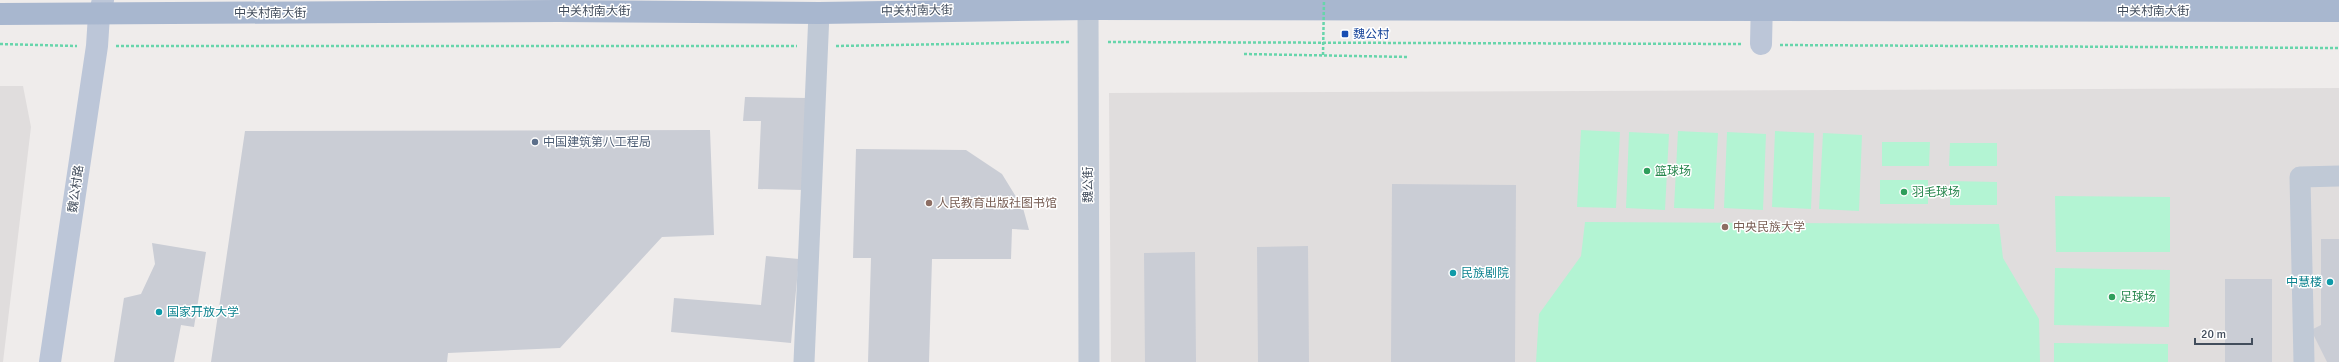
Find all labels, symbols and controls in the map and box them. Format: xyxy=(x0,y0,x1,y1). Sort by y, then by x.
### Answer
street label: 中关村南大街 xyxy=(881,3,953,19)
street label: 中关村南大街 xyxy=(558,4,630,19)
street label: 中关村南大街 xyxy=(2117,4,2189,19)
street label: 中关村南大街 xyxy=(234,6,306,21)
place label: 魏公村 xyxy=(1353,27,1390,42)
marker: 魏公村 xyxy=(1340,29,1350,39)
place label: 中国建筑第八工程局 xyxy=(543,135,651,150)
marker: 中国建筑第八工程局 xyxy=(530,137,540,147)
street label: 魏公村路 xyxy=(65,164,87,214)
place label: 篮球场 xyxy=(1655,164,1691,179)
marker: 篮球场 xyxy=(1642,166,1652,176)
street label: 魏公街 xyxy=(1081,167,1096,203)
place label: 羽毛球场 xyxy=(1912,185,1960,200)
marker: 羽毛球场 xyxy=(1899,187,1909,197)
place label: 人民教育出版社图书馆 xyxy=(937,196,1057,211)
marker: 人民教育出版社图书馆 xyxy=(924,198,934,208)
place label: 中央民族大学 xyxy=(1733,220,1805,235)
marker: 中央民族大学 xyxy=(1720,222,1730,232)
place label: 民族剧院 xyxy=(1461,266,1509,281)
marker: 民族剧院 xyxy=(1448,268,1458,278)
place label: 中慧楼 xyxy=(2286,275,2322,290)
marker: 中慧楼 xyxy=(2325,277,2335,287)
place label: 足球场 xyxy=(2120,290,2156,305)
marker: 足球场 xyxy=(2107,292,2117,302)
place label: 国家开放大学 xyxy=(167,305,239,320)
marker: 国家开放大学 xyxy=(154,307,164,317)
scale bar xyxy=(2195,320,2252,346)
text: 20 m xyxy=(2201,327,2226,342)

